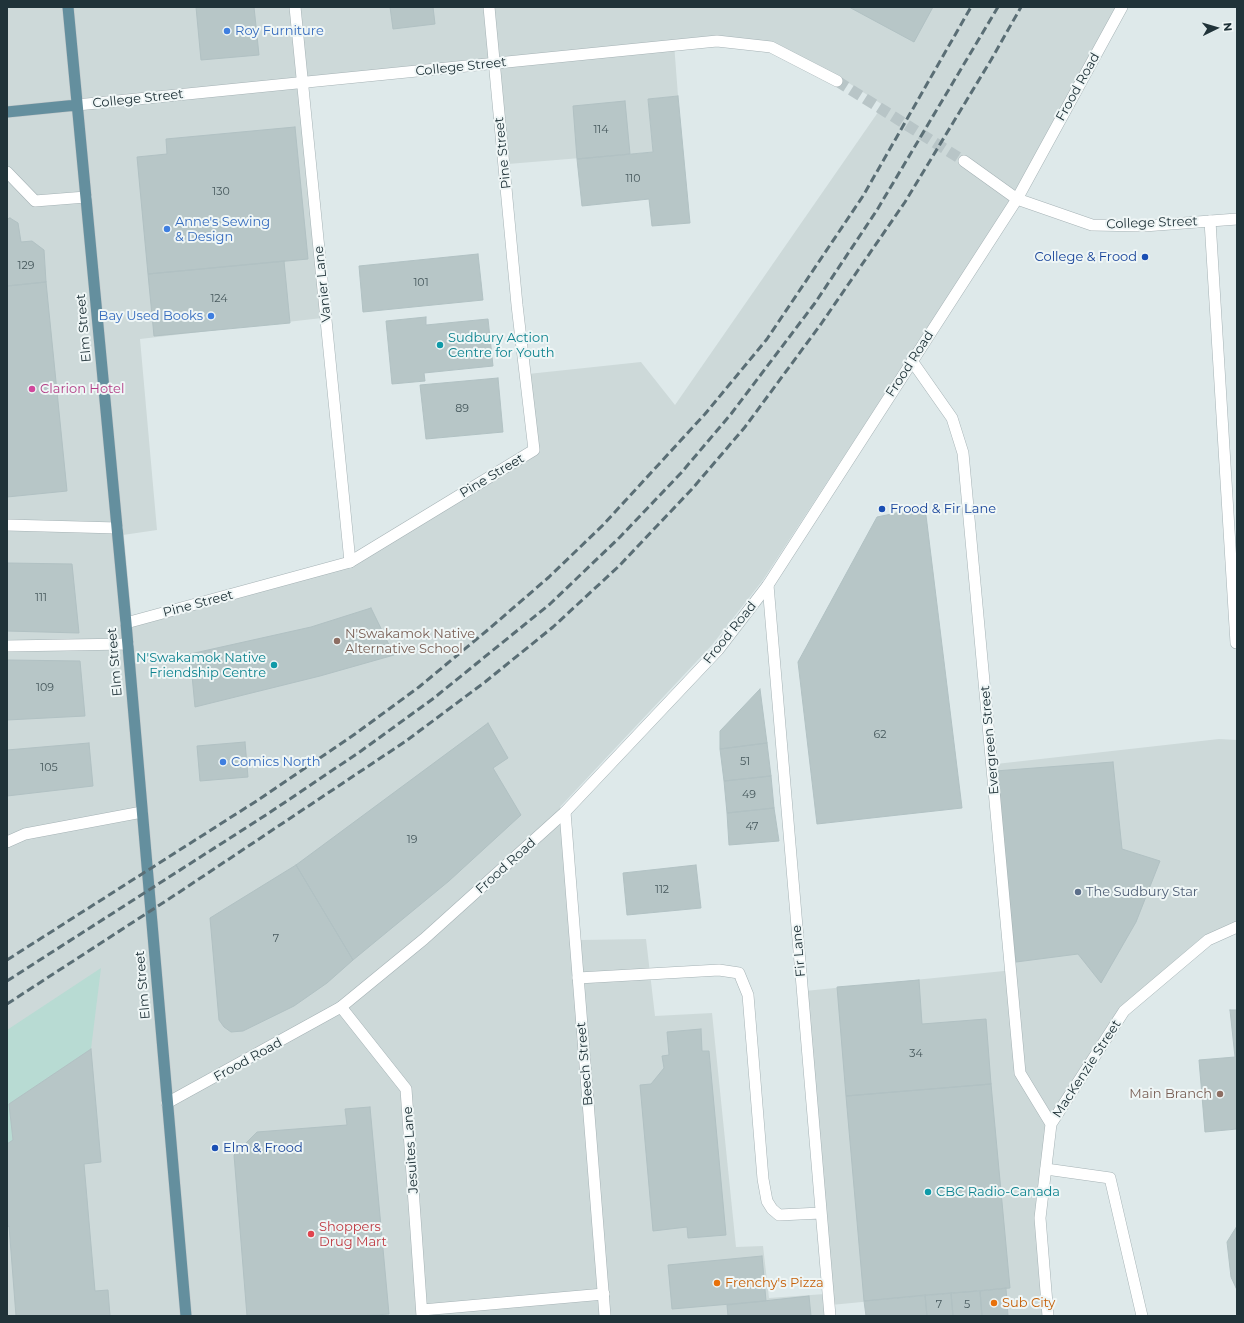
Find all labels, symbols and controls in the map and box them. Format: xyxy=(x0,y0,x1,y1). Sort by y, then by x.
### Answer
north arrow xyxy=(1196,8,1236,48)
text: N xyxy=(1221,22,1235,32)
place label: Roy Furniture xyxy=(235,23,324,39)
marker: Roy Furniture xyxy=(222,26,232,36)
street label: Frood Road xyxy=(1053,50,1103,124)
street label: College Street xyxy=(415,54,507,80)
street label: College Street xyxy=(92,86,184,112)
street label: Pine Street xyxy=(491,116,515,190)
house number: 114 xyxy=(593,123,609,137)
house number: 110 xyxy=(625,172,641,186)
house number: 130 xyxy=(212,185,230,199)
place label: Anne's Sewing & Design xyxy=(175,214,270,245)
street label: College Street xyxy=(1106,214,1198,232)
marker: Anne's Sewing & Design xyxy=(162,224,172,234)
street label: Vanier Lane xyxy=(311,245,335,323)
place label: College & Frood xyxy=(1035,249,1137,265)
marker: College & Frood xyxy=(1140,252,1150,262)
house number: 129 xyxy=(18,259,34,273)
house number: 101 xyxy=(413,276,429,290)
house number: 124 xyxy=(210,292,228,306)
street label: Elm Street xyxy=(73,293,95,363)
place label: Bay Used Books xyxy=(99,308,203,324)
marker: Bay Used Books xyxy=(206,311,216,321)
street label: Frood Road xyxy=(883,328,937,400)
place label: Sudbury Action Centre for Youth xyxy=(448,330,555,361)
marker: Sudbury Action Centre for Youth xyxy=(435,340,445,350)
place label: Clarion Hotel xyxy=(40,381,124,397)
marker: Clarion Hotel xyxy=(27,384,37,394)
house number: 89 xyxy=(455,402,469,416)
street label: Pine Street xyxy=(457,451,527,501)
place label: Frood & Fir Lane xyxy=(890,501,996,517)
marker: Frood & Fir Lane xyxy=(877,504,887,514)
street label: Pine Street xyxy=(161,587,235,621)
house number: 111 xyxy=(35,591,47,605)
street label: Frood Road xyxy=(700,599,760,667)
place label: N'Swakamok Native Alternative School xyxy=(345,626,475,657)
street label: Elm Street xyxy=(104,627,126,697)
marker: N'Swakamok Native Alternative School xyxy=(332,636,342,646)
place label: N'Swakamok Native Friendship Centre xyxy=(136,650,266,681)
marker: N'Swakamok Native Friendship Centre xyxy=(269,660,279,670)
house number: 109 xyxy=(36,681,54,695)
street label: Evergreen Street xyxy=(977,685,1003,795)
house number: 62 xyxy=(874,728,886,742)
place label: Comics North xyxy=(231,754,321,770)
house number: 51 xyxy=(740,755,750,769)
marker: Comics North xyxy=(218,757,228,767)
house number: 105 xyxy=(40,761,58,775)
house number: 49 xyxy=(742,788,756,802)
house number: 47 xyxy=(745,820,759,834)
house number: 19 xyxy=(407,833,417,847)
street label: Frood Road xyxy=(473,835,539,897)
house number: 112 xyxy=(655,883,669,897)
place label: The Sudbury Star xyxy=(1086,884,1198,900)
marker: The Sudbury Star xyxy=(1073,887,1083,897)
street label: Fir Lane xyxy=(789,924,809,978)
house number: 7 xyxy=(273,932,279,946)
street label: Elm Street xyxy=(132,950,154,1020)
street label: MacKenzie Street xyxy=(1050,1017,1124,1121)
street label: Beech Street xyxy=(574,1021,596,1107)
street label: Frood Road xyxy=(211,1035,285,1085)
house number: 34 xyxy=(909,1047,923,1061)
place label: Main Branch xyxy=(1129,1086,1212,1102)
marker: Main Branch xyxy=(1215,1089,1225,1099)
street label: Jesuites Lane xyxy=(400,1106,422,1194)
place label: Elm & Frood xyxy=(223,1140,303,1156)
marker: Elm & Frood xyxy=(210,1143,220,1153)
place label: CBC Radio-Canada xyxy=(936,1184,1060,1200)
marker: CBC Radio-Canada xyxy=(923,1187,933,1197)
place label: Shoppers Drug Mart xyxy=(319,1219,387,1250)
marker: Shoppers Drug Mart xyxy=(306,1229,316,1239)
place label: Frenchy's Pizza xyxy=(725,1275,824,1291)
marker: Frenchy's Pizza xyxy=(712,1278,722,1288)
place label: Sub City xyxy=(1002,1295,1055,1311)
house number: 7 xyxy=(936,1298,942,1312)
house number: 5 xyxy=(964,1298,970,1312)
marker: Sub City xyxy=(989,1298,999,1308)

